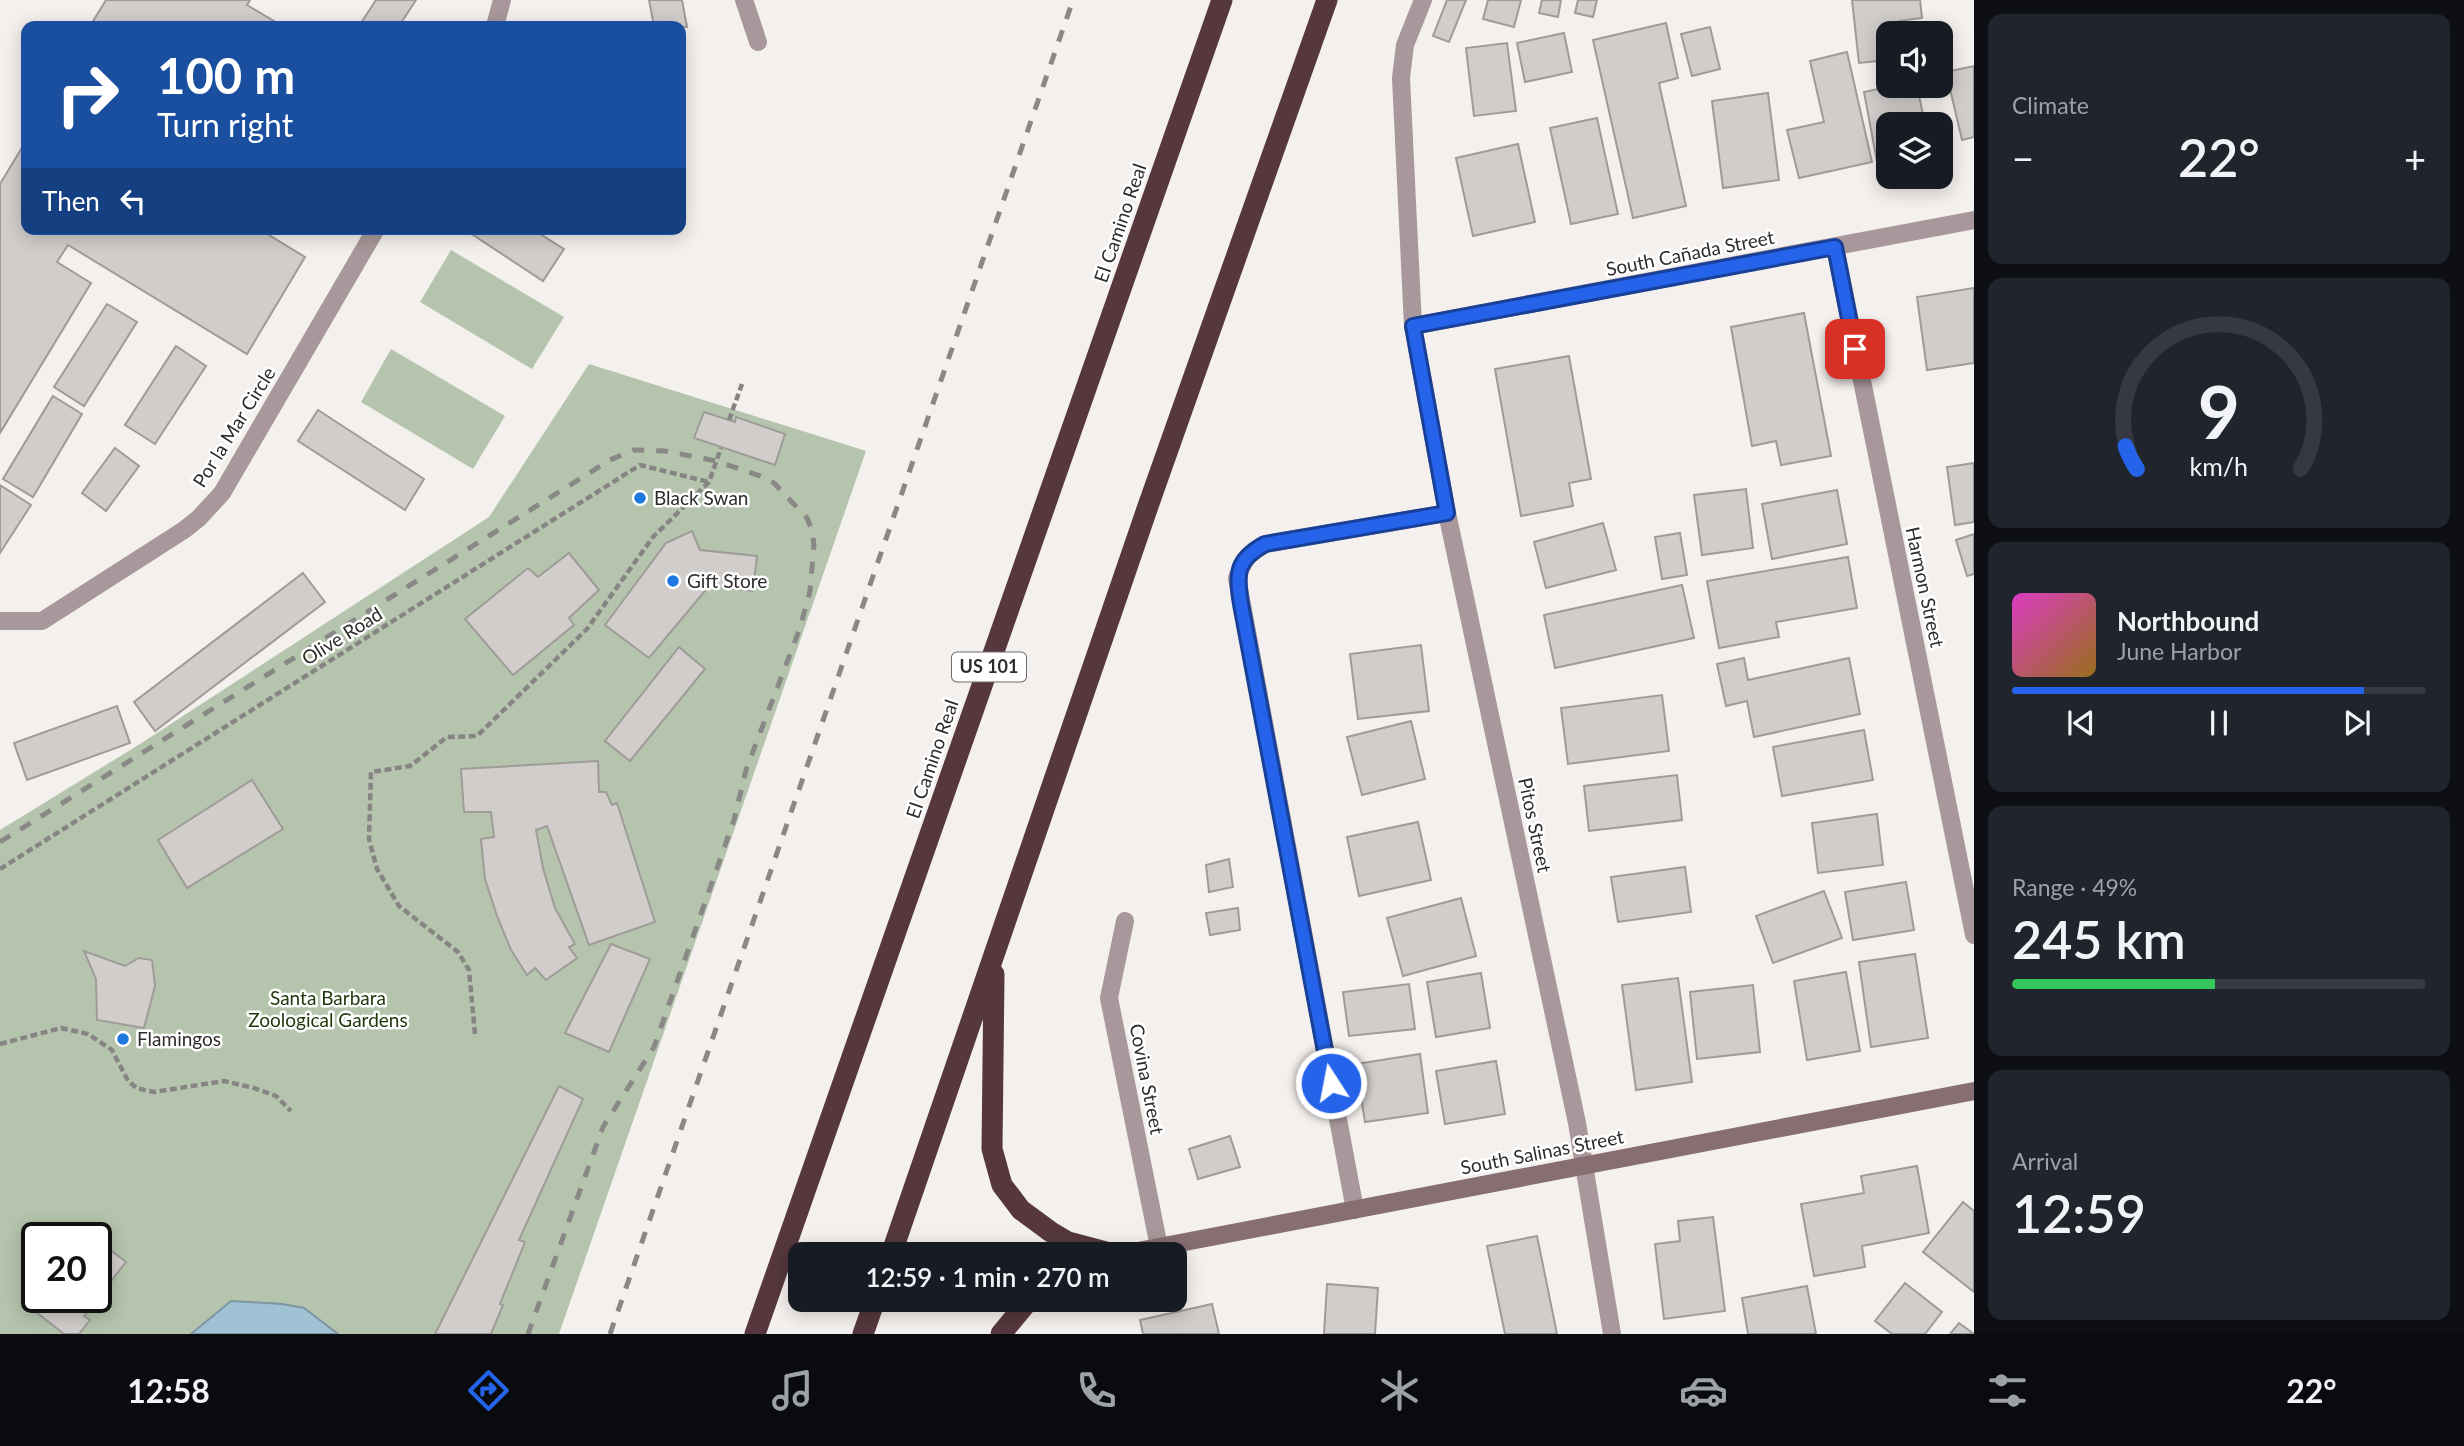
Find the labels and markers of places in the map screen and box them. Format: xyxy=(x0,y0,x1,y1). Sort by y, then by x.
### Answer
pin xyxy=(1825,319,1885,379)
place label: Black Swan xyxy=(654,486,748,509)
marker: Black Swan xyxy=(632,490,648,506)
place label: Gift Store xyxy=(687,569,767,592)
marker: Gift Store xyxy=(665,573,681,589)
place label: Flamingos xyxy=(137,1027,221,1050)
marker: Flamingos xyxy=(115,1031,131,1047)

